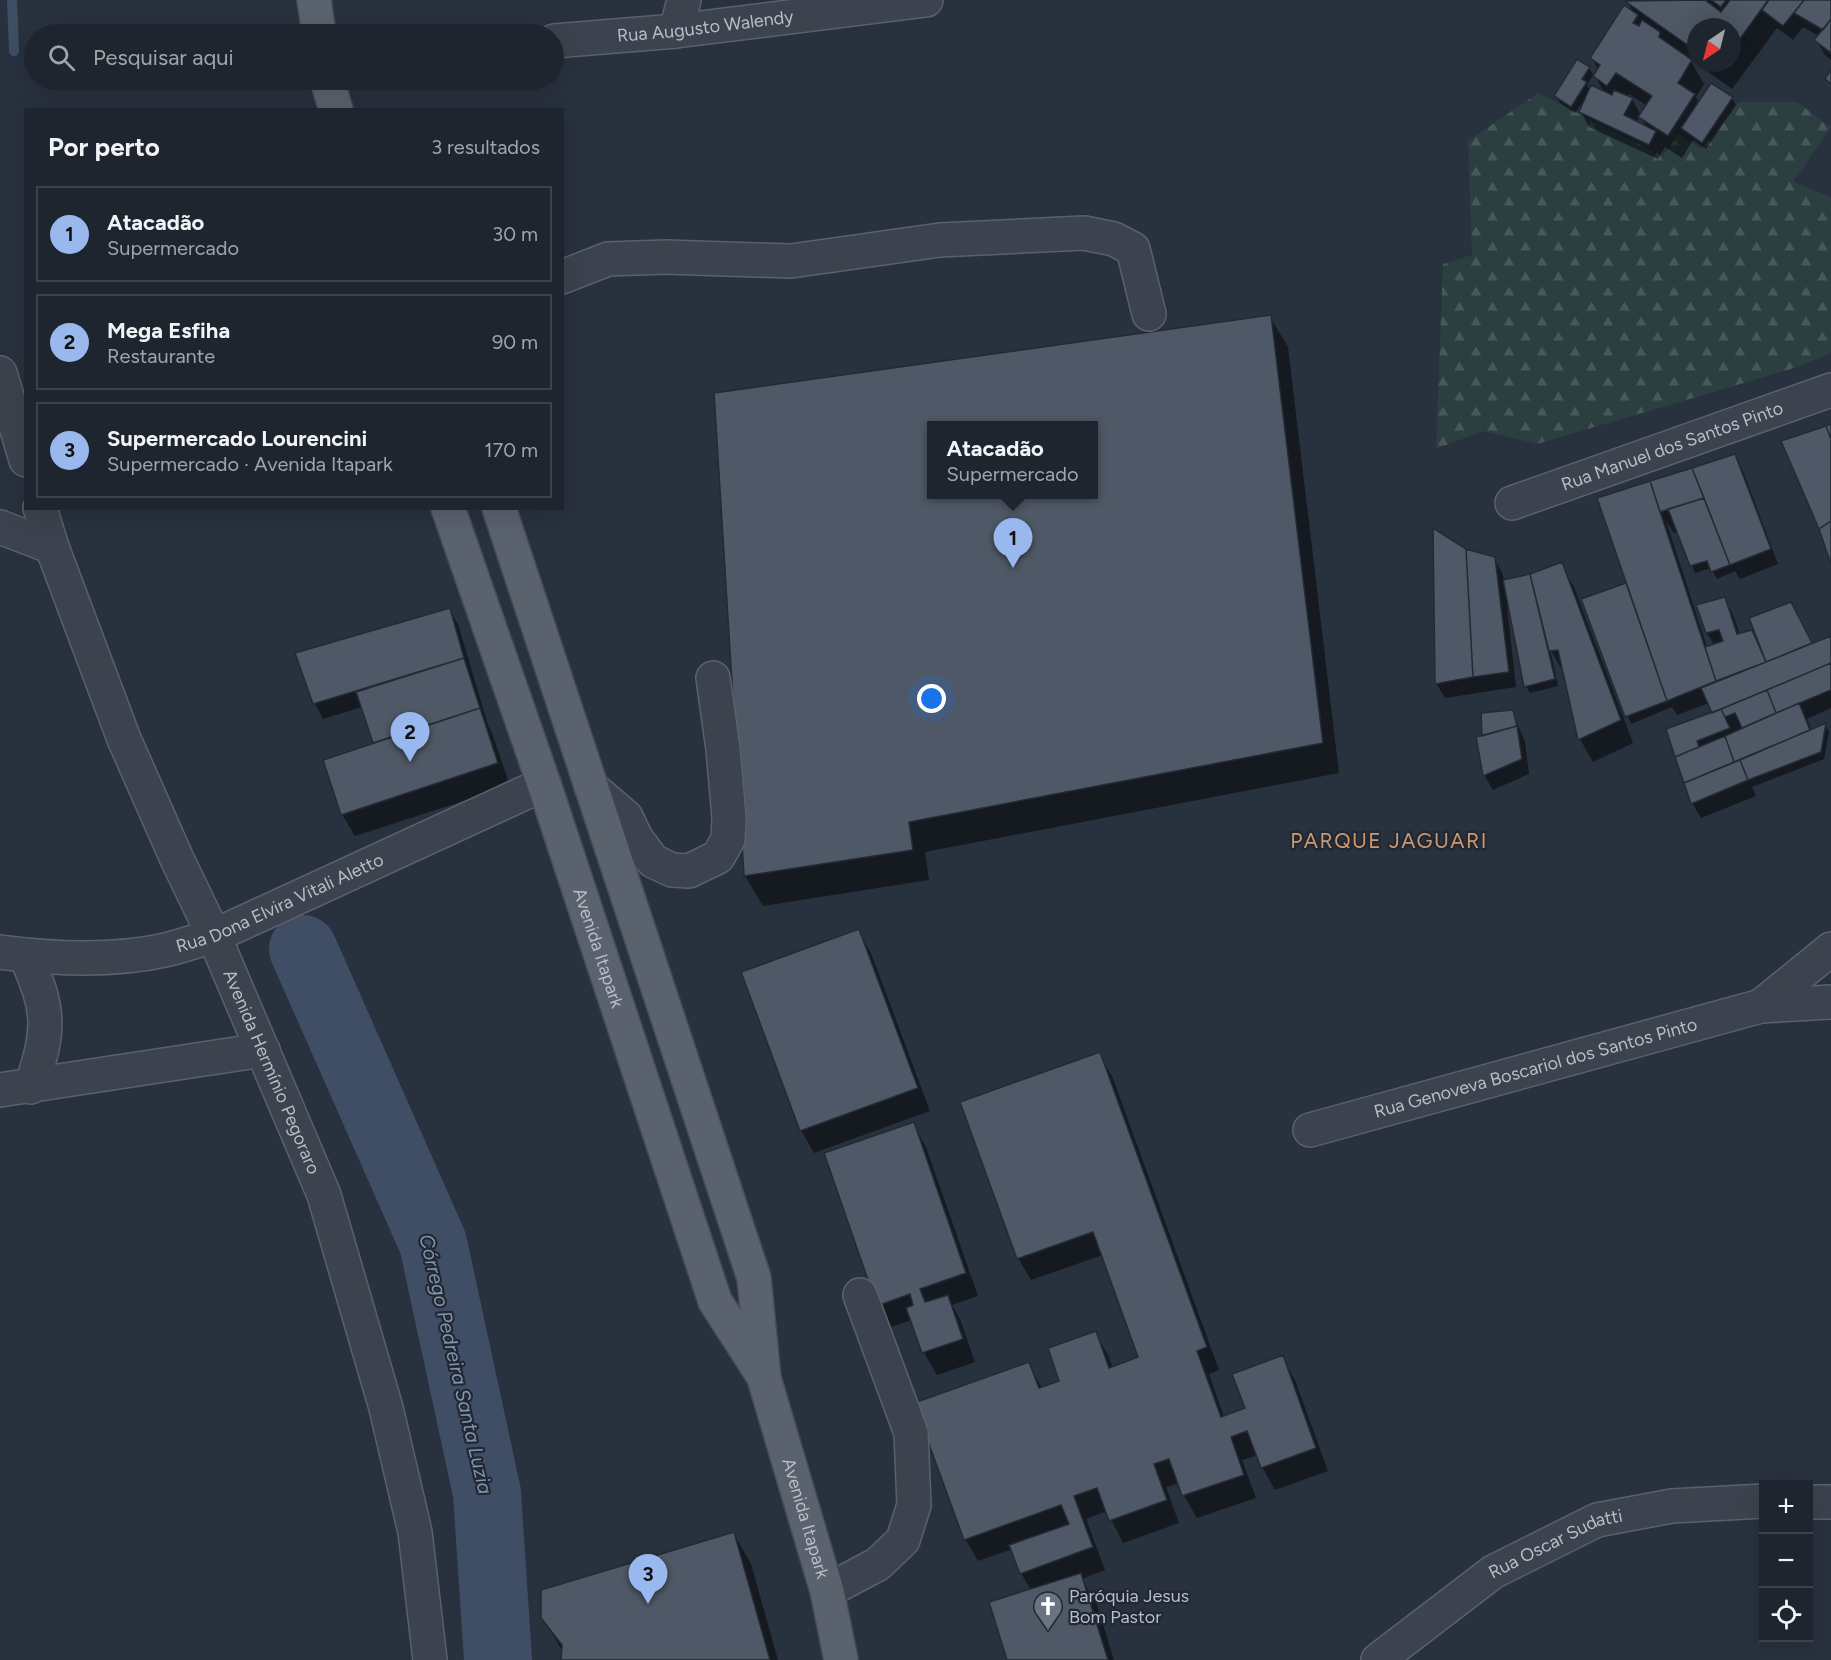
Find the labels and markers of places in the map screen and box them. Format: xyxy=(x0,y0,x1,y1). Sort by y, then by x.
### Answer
pin: 1 xyxy=(994,518,1032,568)
pin: 2 xyxy=(390,712,430,762)
pin: 3 xyxy=(628,1554,668,1604)
place label: Paróquia Jesus Bom Pastor xyxy=(1069,1585,1189,1628)
church icon: Paróquia Jesus Bom Pastor xyxy=(1032,1590,1064,1632)

